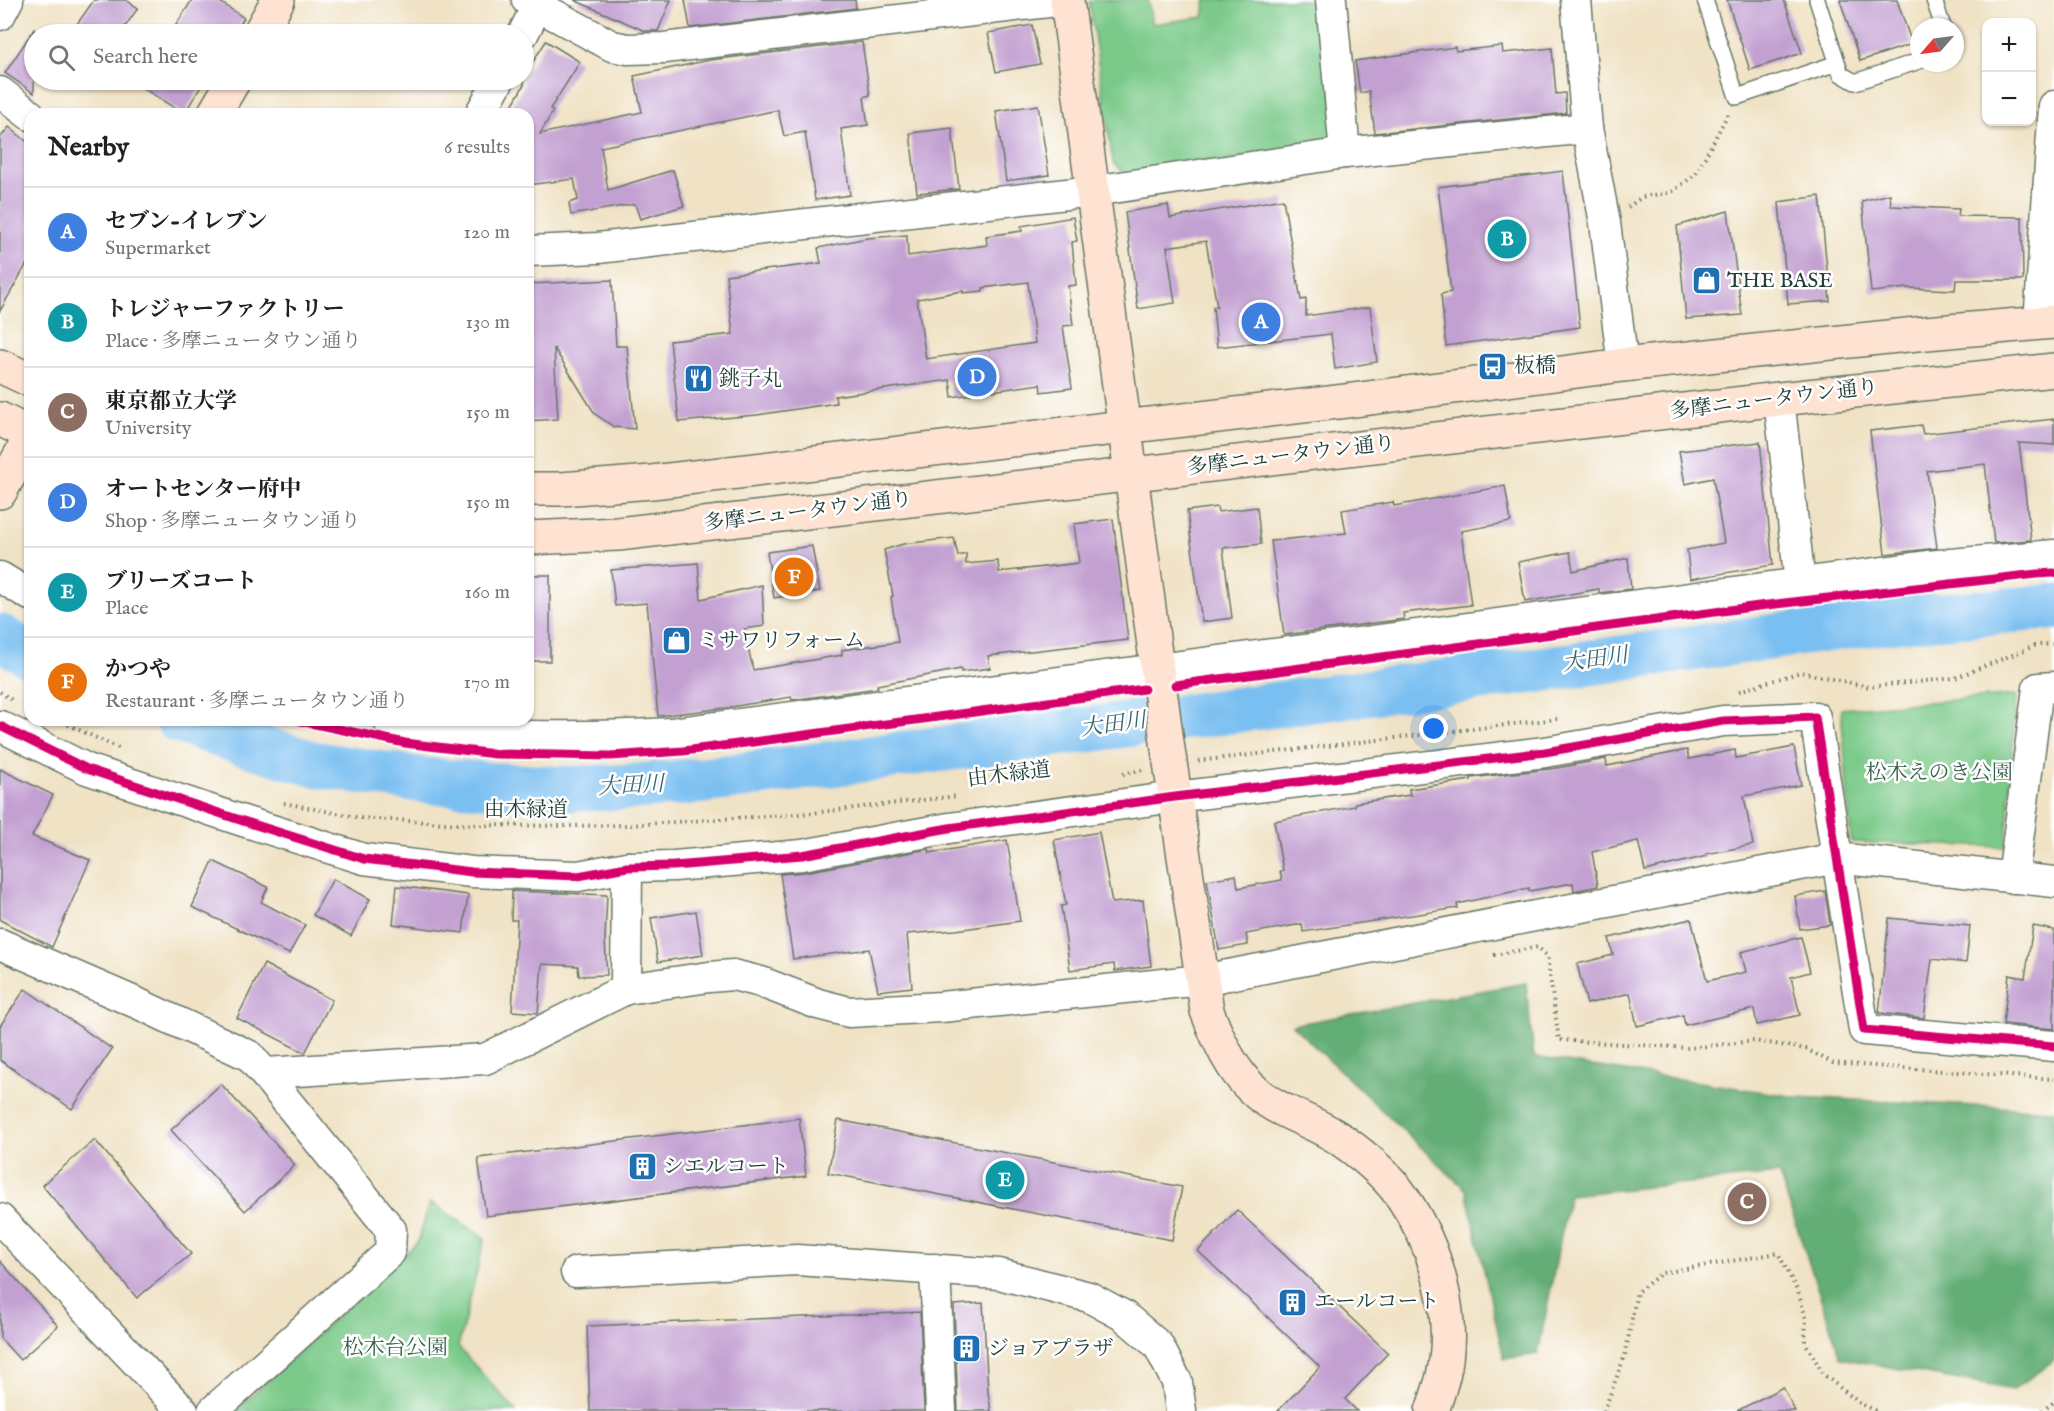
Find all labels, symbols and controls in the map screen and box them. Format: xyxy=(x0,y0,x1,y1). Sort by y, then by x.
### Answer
north arrow xyxy=(1910,18,1964,72)
map controls xyxy=(1982,18,2036,126)
button: + xyxy=(1982,18,2036,72)
search box xyxy=(24,24,534,90)
icon: search xyxy=(45,41,78,74)
text: Search here xyxy=(93,43,198,71)
button: − xyxy=(1982,72,2036,126)
text: Nearby xyxy=(48,131,129,164)
text: 6 results xyxy=(444,135,510,160)
text: セブン-イレブン xyxy=(105,208,267,236)
pin: B xyxy=(1488,216,1526,262)
text: A xyxy=(61,220,74,245)
text: 120 m xyxy=(464,220,510,245)
text: Supermarket xyxy=(105,236,211,261)
shop icon: THE BASE xyxy=(1690,265,1722,297)
place label: THE BASE xyxy=(1727,268,1833,295)
text: トレジャーファクトリー xyxy=(105,296,344,324)
pin: A xyxy=(1242,300,1280,344)
text: B xyxy=(61,310,74,335)
text: 130 m xyxy=(465,310,510,335)
text: Place · 多摩ニュータウン通り xyxy=(105,329,362,354)
bus stop icon: 板橋 xyxy=(1477,350,1509,382)
place label: 板橋 xyxy=(1514,353,1556,380)
pin: D xyxy=(958,354,996,400)
restaurant icon: 銚子丸 xyxy=(682,363,714,395)
place label: 銚子丸 xyxy=(719,366,782,393)
street label: 多摩ニュータウン通り xyxy=(1668,374,1880,426)
text: 東京都立大学 xyxy=(105,388,237,416)
text: C xyxy=(60,400,75,425)
text: 150 m xyxy=(466,400,510,425)
text: University xyxy=(105,416,192,441)
street label: 多摩ニュータウン通り xyxy=(1185,430,1397,482)
text: オートセンター府中 xyxy=(105,476,301,504)
street label: 多摩ニュータウン通り xyxy=(702,486,914,538)
text: D xyxy=(59,490,76,515)
text: 150 m xyxy=(466,490,510,515)
text: Shop · 多摩ニュータウン通り xyxy=(105,509,361,534)
pin: F xyxy=(774,554,814,600)
text: ブリーズコート xyxy=(105,568,257,596)
text: E xyxy=(61,580,74,605)
text: 160 m xyxy=(464,580,510,605)
text: Place xyxy=(105,596,148,621)
shop icon: ミサワリフォーム xyxy=(661,625,693,657)
place label: ミサワリフォーム xyxy=(698,628,865,655)
water label: 大田川 xyxy=(1560,641,1632,678)
text: かつや xyxy=(105,656,171,684)
text: F xyxy=(61,670,74,695)
text: 170 m xyxy=(464,670,510,695)
text: Restaurant · 多摩ニュータウン通り xyxy=(105,689,409,714)
water label: 大田川 xyxy=(1078,706,1150,743)
your location xyxy=(1419,714,1448,743)
street label: 由木緑道 xyxy=(966,756,1052,794)
park label: 松木えのき公園 xyxy=(1866,760,2013,787)
water label: 大田川 xyxy=(597,770,667,802)
street label: 由木緑道 xyxy=(484,797,568,824)
building icon: シエルコート xyxy=(626,1151,658,1183)
place label: シエルコート xyxy=(663,1154,789,1181)
pin: E xyxy=(986,1158,1024,1202)
pin: C xyxy=(1728,1180,1766,1224)
building icon: エールコート xyxy=(1277,1286,1309,1318)
place label: エールコート xyxy=(1314,1289,1440,1316)
building icon: ジョアプラザ xyxy=(951,1333,983,1365)
park label: 松木台公園 xyxy=(343,1335,448,1362)
place label: ジョアプラザ xyxy=(988,1336,1114,1363)

